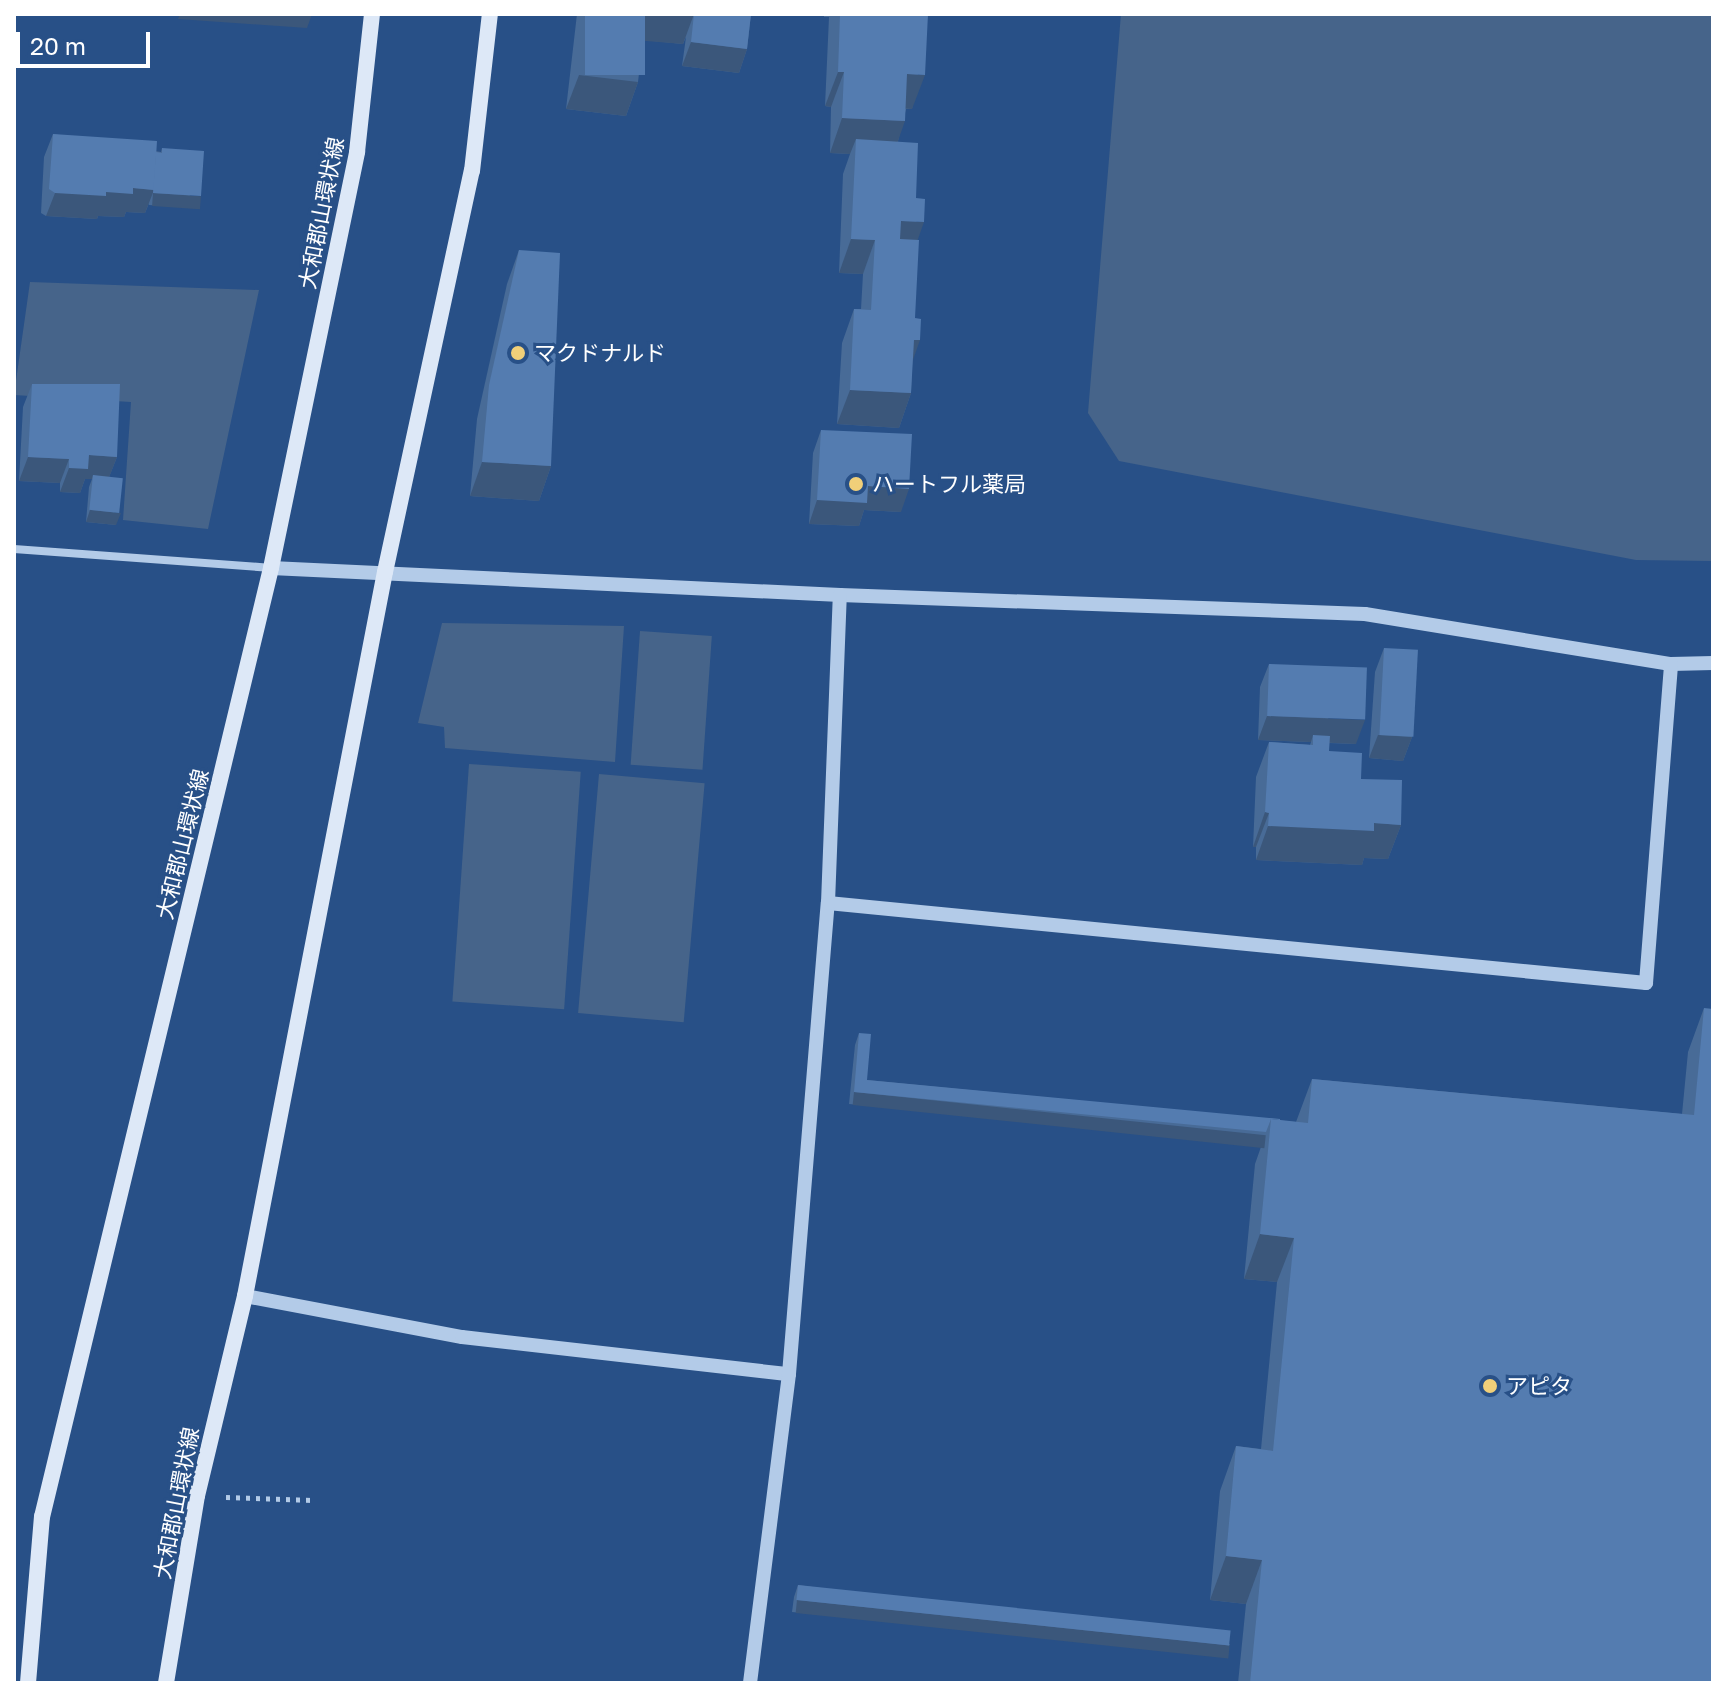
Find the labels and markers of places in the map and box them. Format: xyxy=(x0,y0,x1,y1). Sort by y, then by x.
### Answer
place label: マクドナルド xyxy=(534,340,666,366)
marker: マクドナルド xyxy=(509,344,527,362)
place label: ハートフル薬局 xyxy=(872,471,1026,497)
marker: ハートフル薬局 xyxy=(847,475,865,493)
place label: アピタ xyxy=(1506,1373,1572,1399)
marker: アピタ xyxy=(1481,1377,1499,1395)

